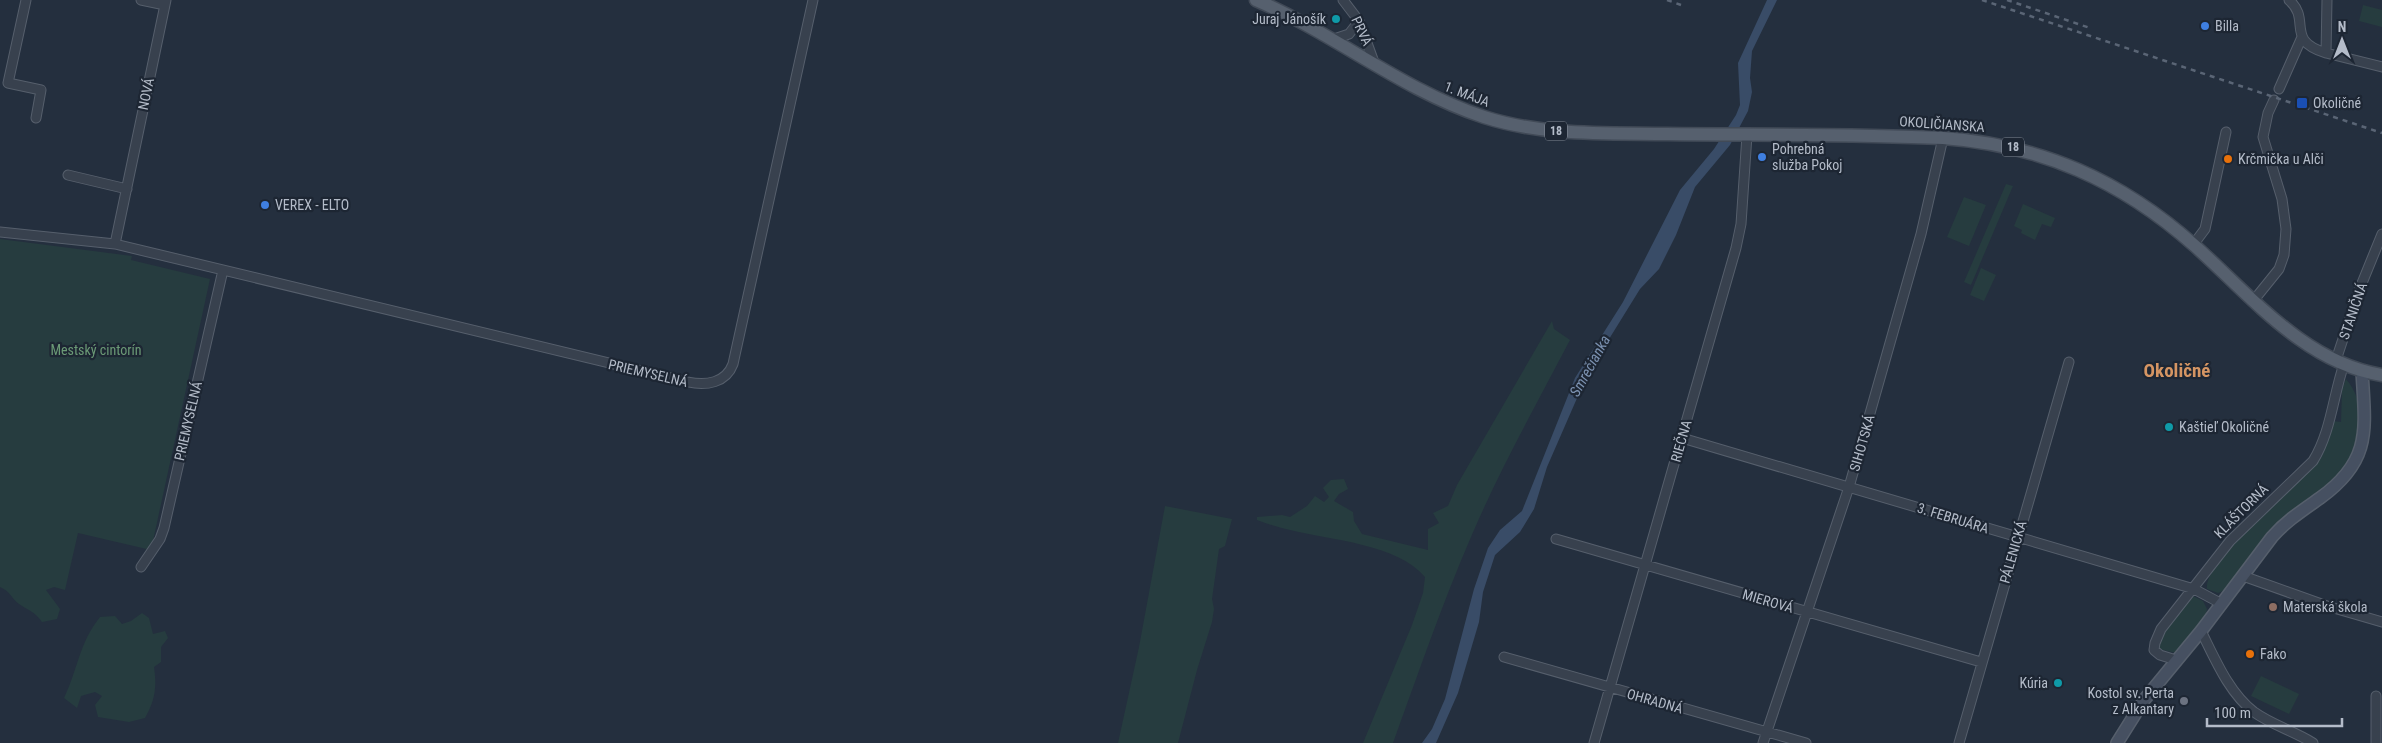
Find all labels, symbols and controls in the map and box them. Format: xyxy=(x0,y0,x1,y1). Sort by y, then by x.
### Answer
place label: Juraj Jánošík xyxy=(1252,11,1327,27)
marker: Juraj Jánošík xyxy=(1330,13,1342,25)
street label: PRVÁ xyxy=(1348,13,1377,48)
north arrow xyxy=(2317,15,2367,65)
place label: Billa xyxy=(2215,18,2239,34)
text: N xyxy=(2338,19,2346,35)
marker: Billa xyxy=(2199,20,2211,32)
street label: NOVÁ xyxy=(134,76,157,111)
street label: 1. MÁJA xyxy=(1442,77,1492,110)
place label: Okoličné xyxy=(2313,95,2361,111)
marker: Okoličné xyxy=(2295,96,2309,110)
street label: OKOLIČIANSKA xyxy=(1899,112,1985,135)
road number: 18 xyxy=(1545,122,1567,140)
road number: 18 xyxy=(2002,138,2024,156)
place label: Pohrebná služba Pokoj xyxy=(1772,141,1843,173)
marker: Pohrebná služba Pokoj xyxy=(1756,151,1768,163)
place label: Krčmička u Alči xyxy=(2238,151,2324,167)
marker: Krčmička u Alči xyxy=(2222,153,2234,165)
place label: VEREX - ELTO xyxy=(275,197,349,213)
marker: VEREX - ELTO xyxy=(259,199,271,211)
street label: STANIČNÁ xyxy=(2335,280,2370,342)
water label: Smrečianka xyxy=(1566,332,1614,400)
park label: Mestský cintorín xyxy=(50,342,142,358)
street label: PRIEMYSELNÁ xyxy=(607,355,690,390)
district label: Okoličné xyxy=(2144,359,2210,382)
street label: PRIEMYSELNÁ xyxy=(170,379,205,462)
street label: SIHOTSKÁ xyxy=(1845,413,1878,473)
street label: RIEČNA xyxy=(1666,418,1695,464)
place label: Kaštieľ Okoličné xyxy=(2179,419,2270,435)
marker: Kaštieľ Okoličné xyxy=(2163,421,2175,433)
street label: KLÁŠTORNÁ xyxy=(2210,480,2271,541)
street label: 3. FEBRUÁRA xyxy=(1915,499,1991,536)
street label: PÁLENICKÁ xyxy=(1995,519,2030,585)
street label: MIEROVÁ xyxy=(1741,585,1796,616)
place label: Materská škola xyxy=(2283,599,2368,615)
marker: Materská škola xyxy=(2267,601,2279,613)
place label: Fako xyxy=(2260,646,2287,662)
marker: Fako xyxy=(2244,648,2256,660)
place label: Kúria xyxy=(2020,675,2048,691)
marker: Kúria xyxy=(2052,677,2064,689)
street label: OHRADNÁ xyxy=(1625,684,1685,717)
place label: Kostol sv. Perta z Alkantary xyxy=(2087,685,2174,717)
marker: Kostol sv. Perta z Alkantary xyxy=(2178,695,2190,707)
scale bar xyxy=(2207,696,2342,728)
text: 100 m xyxy=(2214,704,2251,722)

